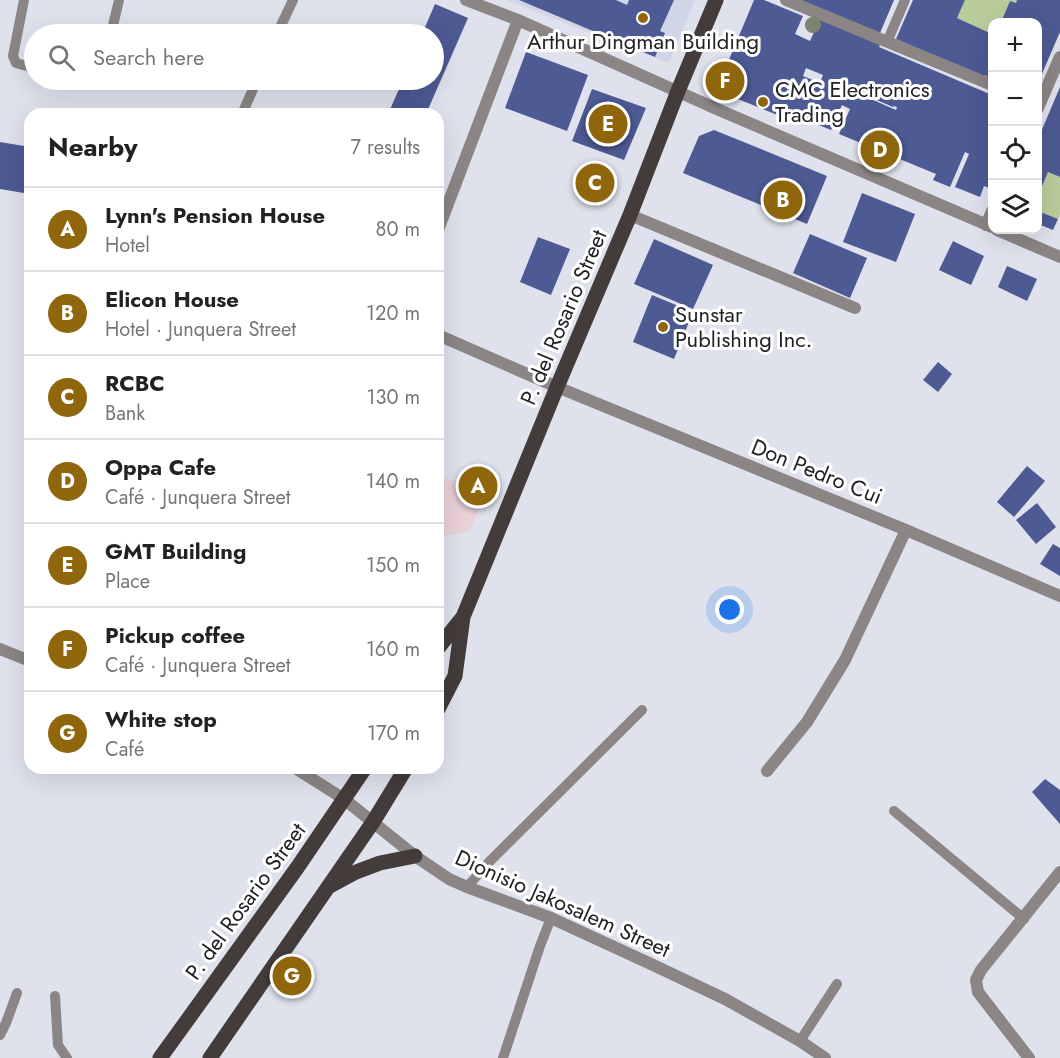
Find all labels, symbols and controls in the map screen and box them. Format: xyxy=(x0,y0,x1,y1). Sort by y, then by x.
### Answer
marker: Arthur Dingman Building xyxy=(636,11,650,25)
map controls xyxy=(988,18,1042,234)
button: + xyxy=(988,18,1042,72)
search box xyxy=(24,24,444,90)
place label: Arthur Dingman Building xyxy=(527,25,759,57)
icon: search xyxy=(45,41,78,74)
text: Search here xyxy=(93,41,204,73)
pin: F xyxy=(706,58,744,104)
button: − xyxy=(988,72,1042,126)
place label: CMC Electronics Trading xyxy=(775,73,930,130)
marker: CMC Electronics Trading xyxy=(756,95,770,109)
pin: E xyxy=(588,102,628,146)
button: locate xyxy=(988,126,1042,180)
text: Nearby xyxy=(48,128,137,166)
pin: D xyxy=(860,128,900,172)
text: 7 results xyxy=(351,133,420,162)
pin: C xyxy=(576,160,614,206)
pin: B xyxy=(764,178,802,222)
button: layers xyxy=(988,180,1042,234)
text: Lynn's Pension House xyxy=(105,199,325,231)
text: A xyxy=(60,215,75,244)
text: 80 m xyxy=(375,215,420,244)
street label: P. del Rosario Street xyxy=(512,224,615,410)
text: Hotel xyxy=(105,231,150,260)
text: Elicon House xyxy=(105,283,239,315)
place label: Sunstar Publishing Inc. xyxy=(675,298,812,355)
text: B xyxy=(61,299,74,328)
text: 120 m xyxy=(366,299,420,328)
text: Hotel · Junquera Street xyxy=(105,315,296,344)
marker: Sunstar Publishing Inc. xyxy=(656,320,670,334)
text: RCBC xyxy=(105,367,165,399)
text: C xyxy=(60,383,75,412)
text: 130 m xyxy=(366,383,420,412)
text: Bank xyxy=(105,399,145,428)
street label: Don Pedro Cui xyxy=(747,430,887,512)
text: Oppa Cafe xyxy=(105,451,216,483)
pin: A xyxy=(458,464,498,508)
text: D xyxy=(60,467,75,496)
text: 140 m xyxy=(366,467,420,496)
text: Café · Junquera Street xyxy=(105,483,291,512)
text: GMT Building xyxy=(105,535,246,567)
text: E xyxy=(61,551,74,580)
text: 150 m xyxy=(366,551,420,580)
text: Place xyxy=(105,567,150,596)
your location xyxy=(715,595,744,624)
text: Pickup coffee xyxy=(105,619,245,651)
text: F xyxy=(62,635,73,664)
text: 160 m xyxy=(366,635,420,664)
text: Café · Junquera Street xyxy=(105,651,291,680)
text: White stop xyxy=(105,703,217,735)
text: G xyxy=(59,719,76,748)
text: 170 m xyxy=(367,719,420,748)
text: Café xyxy=(105,735,144,764)
street label: P. del Rosario Street xyxy=(177,815,313,986)
street label: Dionisio Jakosalem Street xyxy=(450,841,676,965)
pin: G xyxy=(272,954,312,998)

